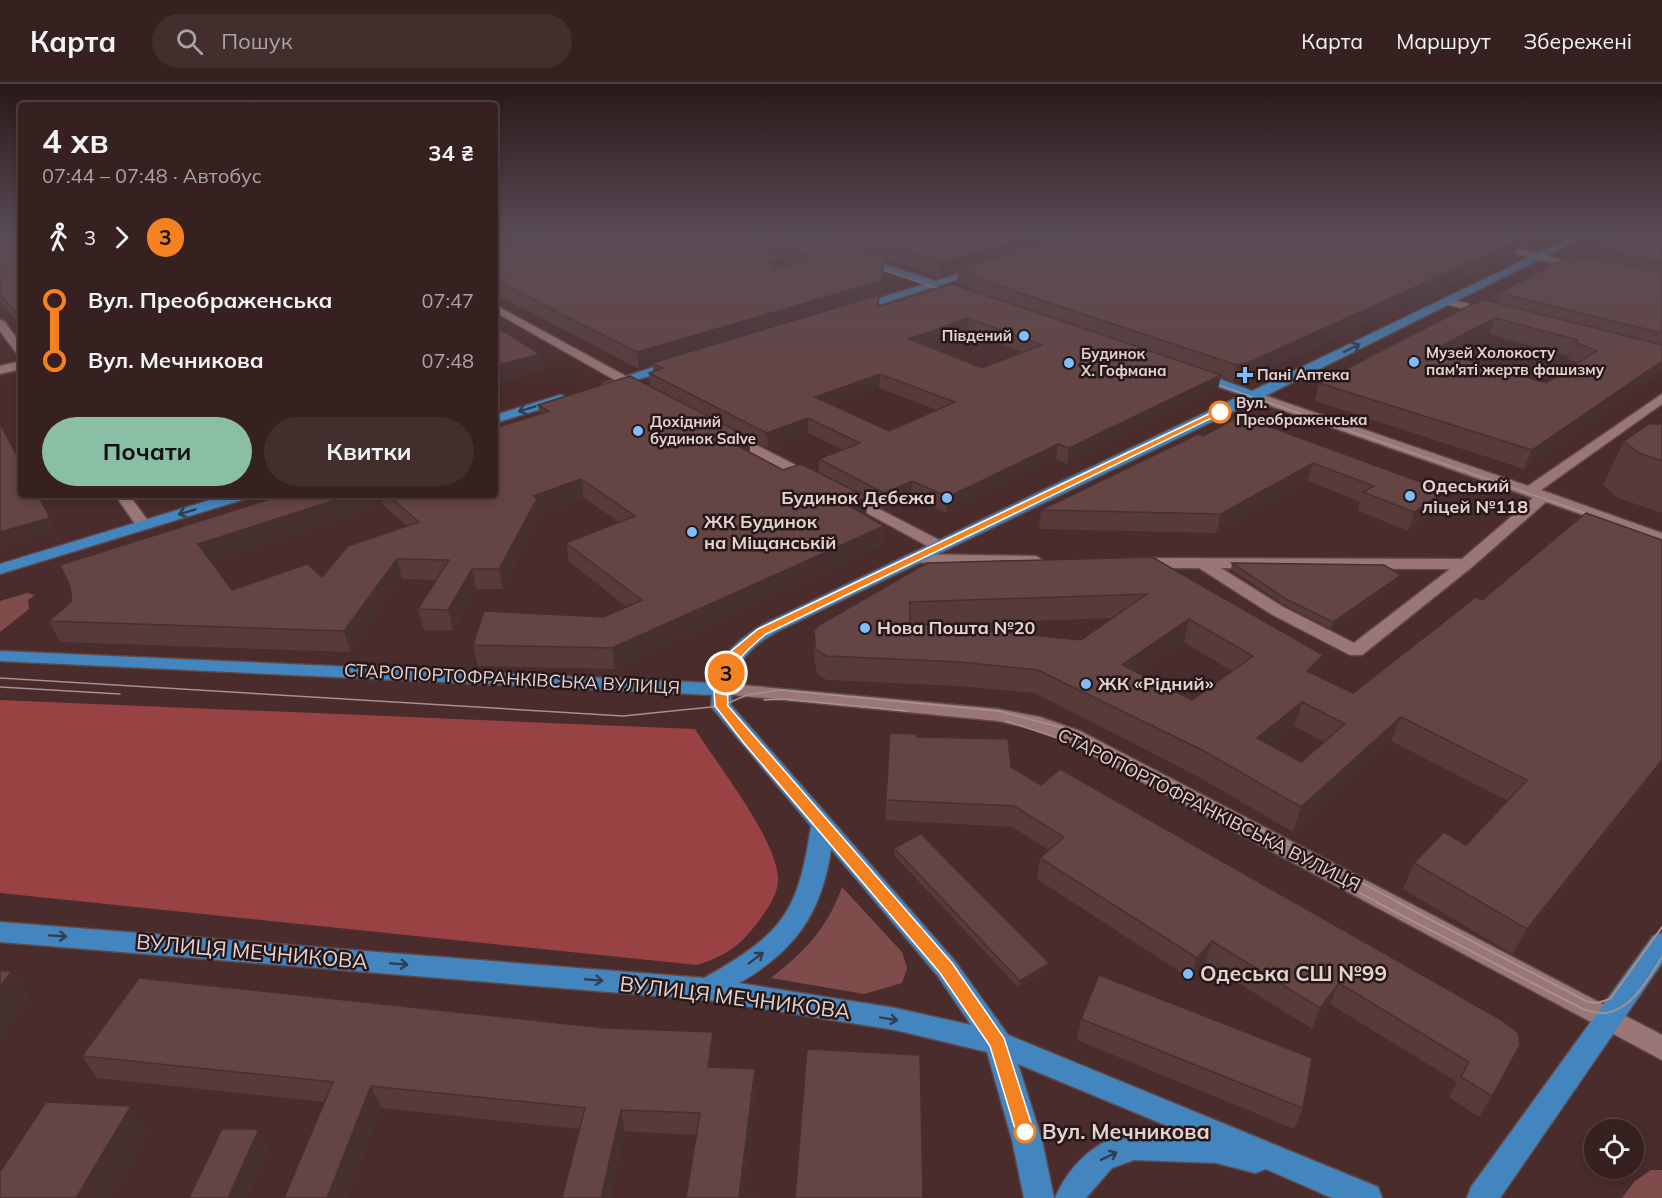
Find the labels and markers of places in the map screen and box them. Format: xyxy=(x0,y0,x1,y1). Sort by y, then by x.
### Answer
place label: Південий xyxy=(942,326,1012,345)
marker: Південий xyxy=(1017,329,1031,343)
place label: Музей Холокосту пам'яті жертв фашизму xyxy=(1426,343,1605,379)
place label: Будинок Х. Гофмана xyxy=(1080,344,1167,380)
marker: Музей Холокосту пам'яті жертв фашизму xyxy=(1407,355,1421,369)
marker: Будинок Х. Гофмана xyxy=(1062,356,1076,370)
place label: Панi Аптека xyxy=(1257,365,1350,384)
marker: Панi Аптека xyxy=(1238,368,1252,382)
place label: Вул. Преображенська xyxy=(1236,393,1367,429)
marker: Вул. Преображенська xyxy=(1209,401,1231,423)
place label: Дохідний будинок Salve xyxy=(650,412,756,448)
marker: Дохідний будинок Salve xyxy=(631,424,645,438)
place label: Одеський ліцей №118 xyxy=(1422,474,1528,518)
place label: Будинок Дєбєжа xyxy=(781,486,935,509)
marker: Одеський ліцей №118 xyxy=(1403,489,1417,503)
marker: Будинок Дєбєжа xyxy=(940,491,954,505)
place label: ЖК Будинок на Міщанській xyxy=(704,510,836,554)
marker: ЖК Будинок на Міщанській xyxy=(685,525,699,539)
place label: Нова Пошта №20 xyxy=(877,616,1036,639)
marker: Нова Пошта №20 xyxy=(858,621,872,635)
place label: ЖК «Рідний» xyxy=(1098,672,1214,695)
marker: ЖК «Рідний» xyxy=(1079,677,1093,691)
place label: Одеська СШ №99 xyxy=(1200,960,1387,986)
marker: Одеська СШ №99 xyxy=(1181,967,1195,981)
place label: Вул. Мечникова xyxy=(1042,1118,1210,1144)
marker: Вул. Мечникова xyxy=(1014,1121,1036,1143)

